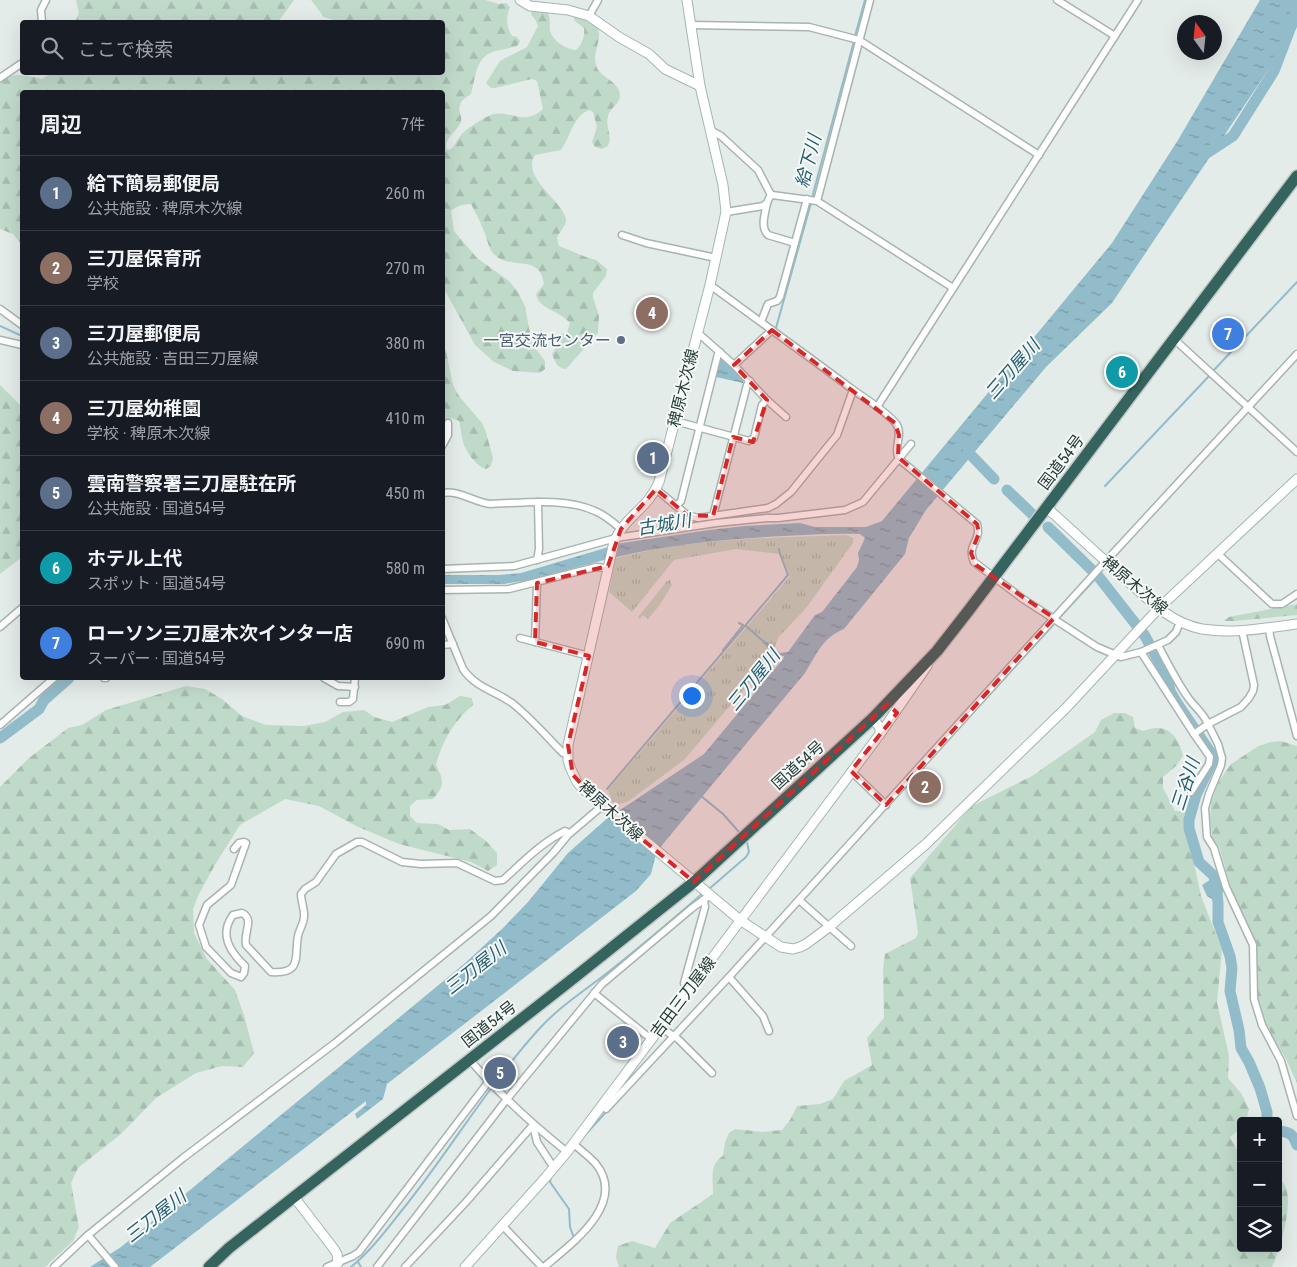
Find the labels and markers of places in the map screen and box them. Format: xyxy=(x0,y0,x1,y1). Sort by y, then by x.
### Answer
pin: 4 xyxy=(636,294,668,332)
pin: 7 xyxy=(1212,315,1244,353)
place label: 一宮交流センター xyxy=(483,331,611,350)
marker: 一宮交流センター xyxy=(615,334,627,346)
pin: 6 xyxy=(1106,353,1138,391)
pin: 1 xyxy=(637,439,669,477)
pin: 2 xyxy=(909,768,941,806)
pin: 3 xyxy=(607,1023,639,1061)
pin: 5 xyxy=(484,1054,516,1092)

